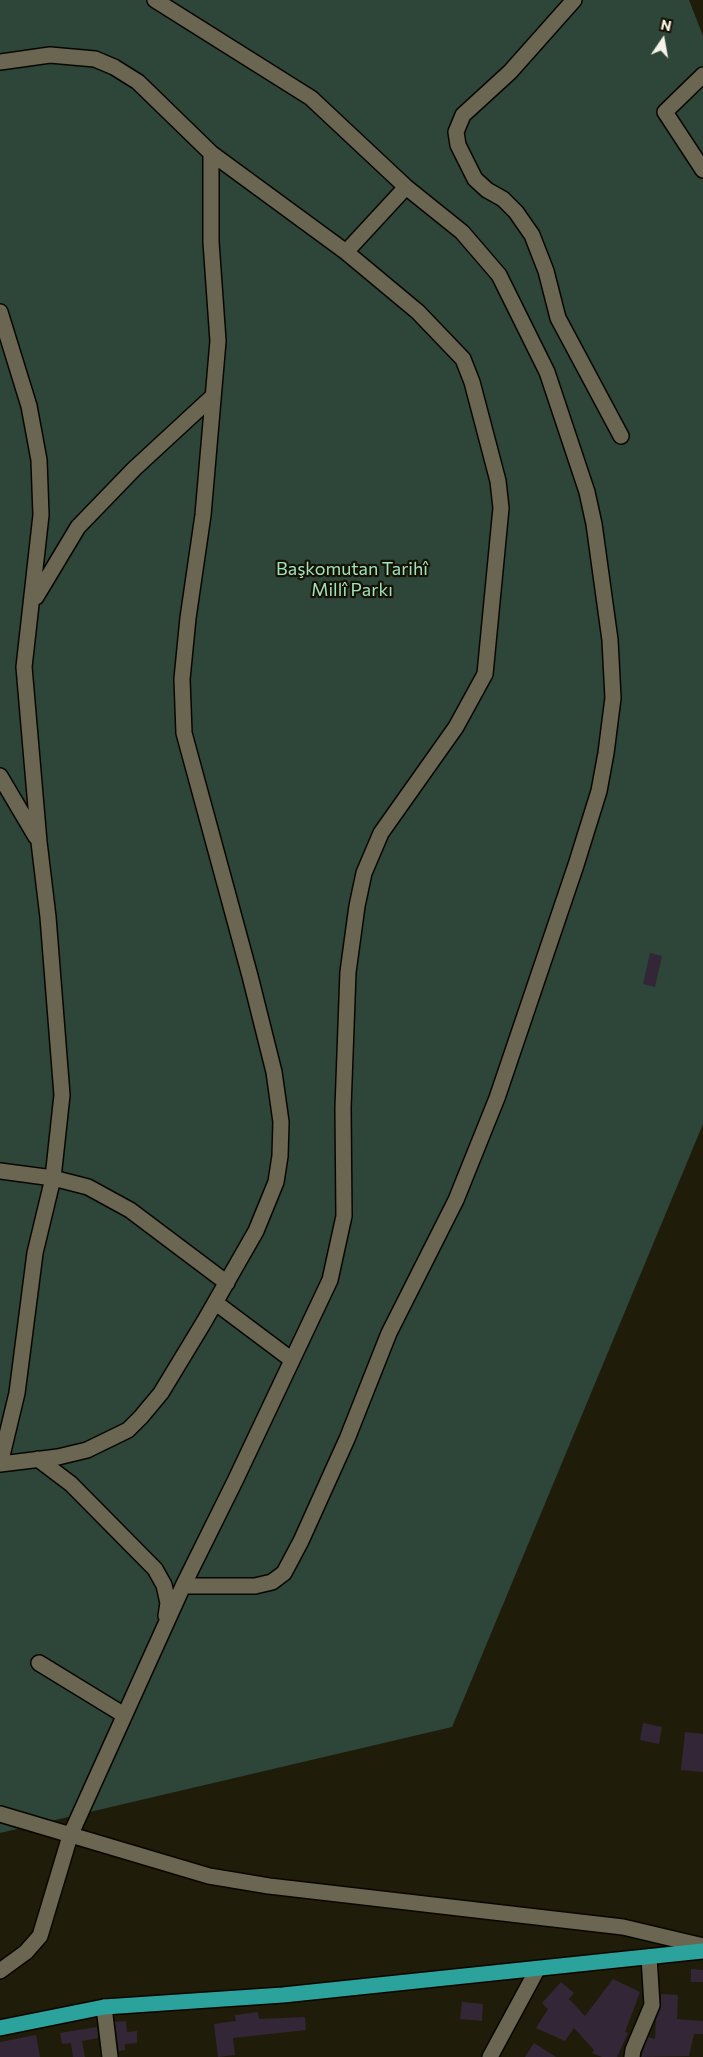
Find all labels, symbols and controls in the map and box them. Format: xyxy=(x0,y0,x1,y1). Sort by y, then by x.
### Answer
north arrow xyxy=(638,15,688,65)
text: N xyxy=(659,15,673,34)
park label: Başkomutan Tarihî Millî Parkı xyxy=(276,558,428,600)

